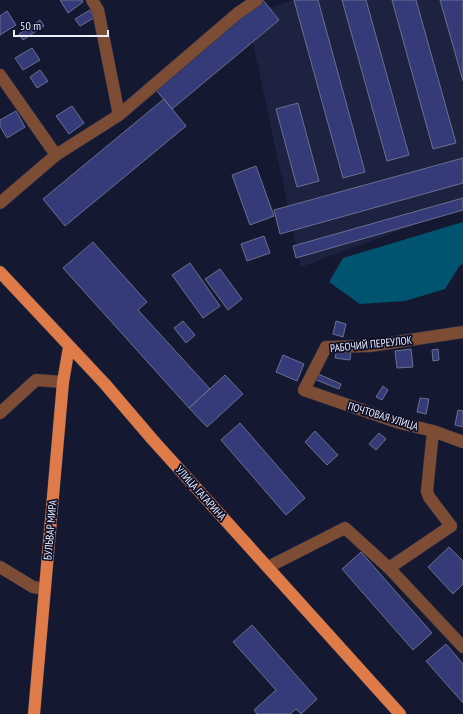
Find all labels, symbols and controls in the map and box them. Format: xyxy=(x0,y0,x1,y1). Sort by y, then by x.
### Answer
scale bar xyxy=(14,12,108,38)
text: 50 m xyxy=(20,18,41,33)
street label: РАБОЧИЙ ПЕРЕУЛОК xyxy=(329,333,413,355)
street label: ПОЧТОВАЯ УЛИЦА xyxy=(346,399,421,434)
street label: УЛИЦА ГАГАРИНА xyxy=(173,463,230,524)
street label: БУЛЬВАР МИРА xyxy=(40,499,60,561)

